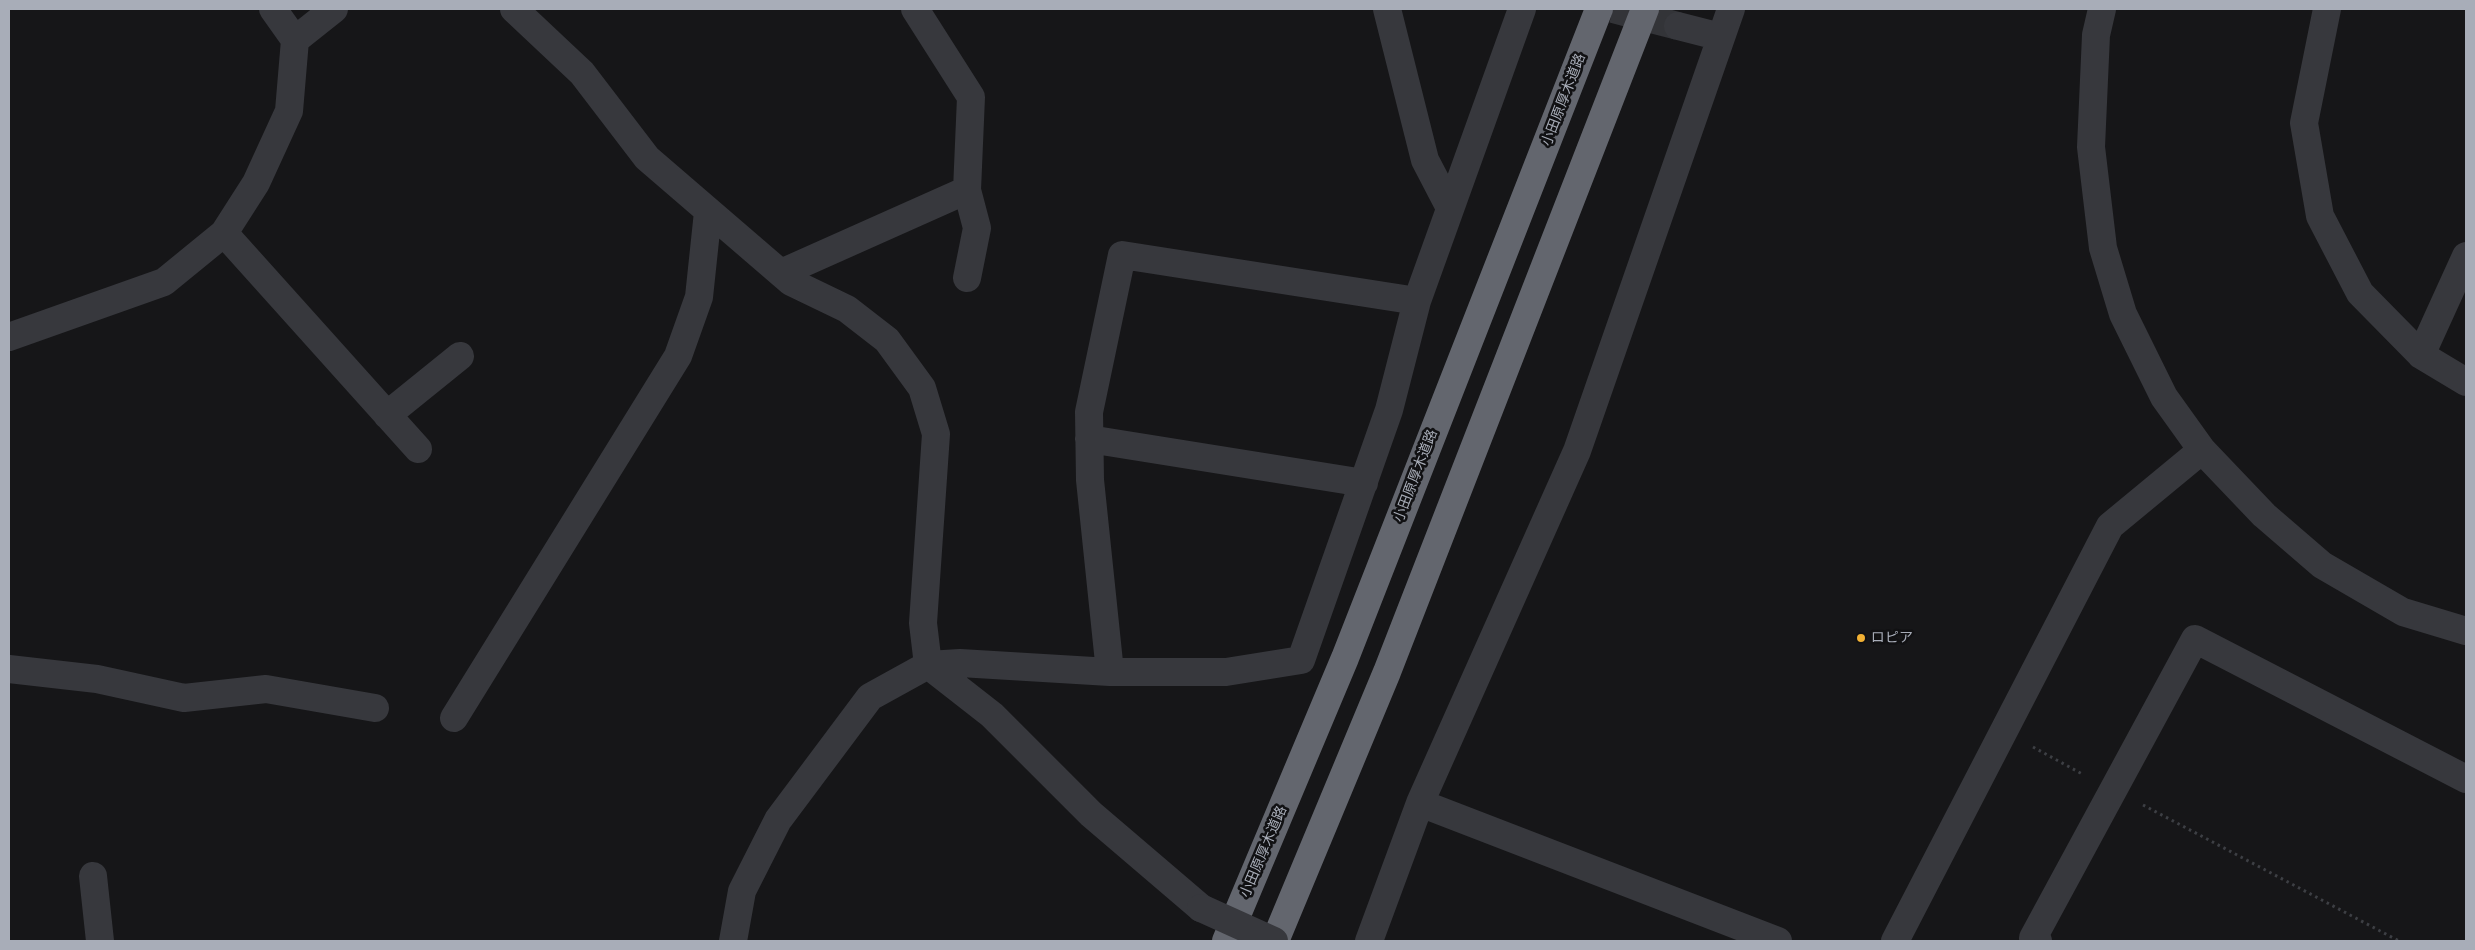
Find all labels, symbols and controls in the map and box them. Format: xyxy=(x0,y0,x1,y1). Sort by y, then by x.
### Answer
street label: 小田原厚木道路 xyxy=(1539,51,1589,149)
street label: 小田原厚木道路 xyxy=(1391,427,1441,525)
place label: ロピア xyxy=(1871,630,1913,646)
marker: ロピア xyxy=(1855,632,1867,644)
street label: 小田原厚木道路 xyxy=(1237,804,1291,900)

